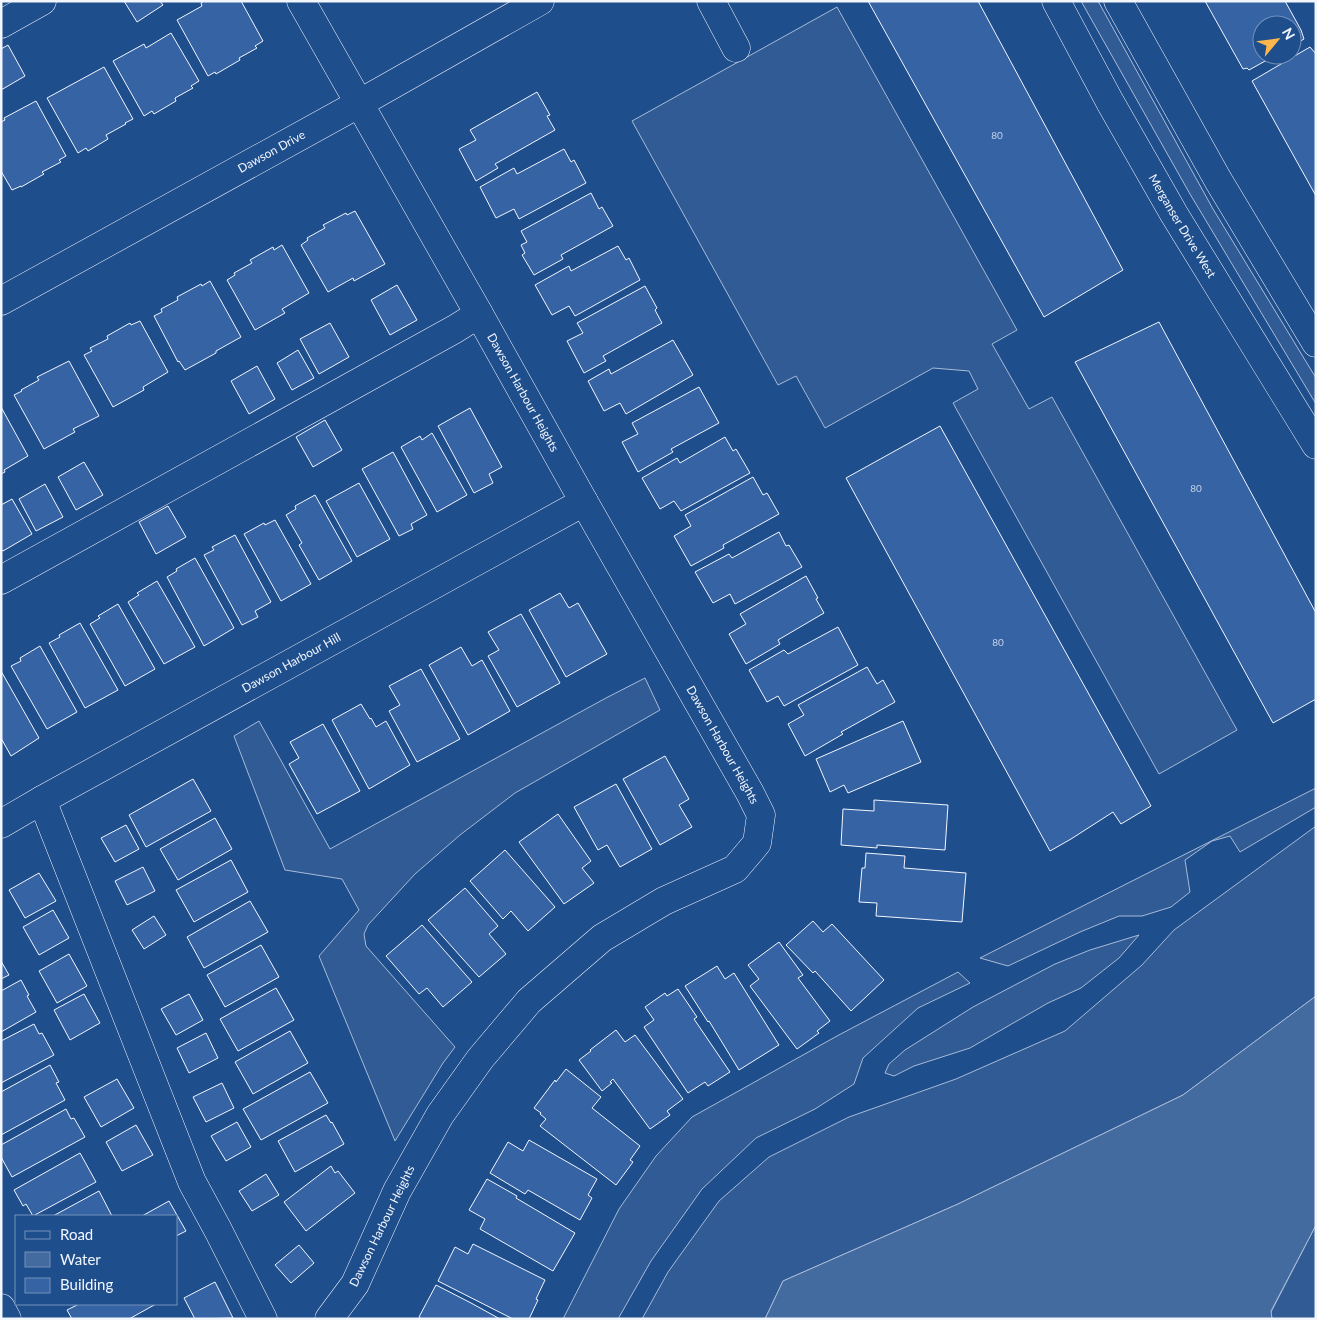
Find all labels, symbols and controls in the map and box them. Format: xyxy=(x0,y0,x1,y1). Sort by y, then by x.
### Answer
north arrow xyxy=(1252,15,1302,65)
text: N xyxy=(1279,25,1299,42)
street label: Dawson Drive xyxy=(235,127,308,176)
house number: 80 xyxy=(991,129,1003,141)
street label: Merganser Drive West xyxy=(1146,171,1220,281)
street label: Dawson Harbour Heights xyxy=(484,330,562,454)
house number: 80 xyxy=(1190,482,1202,494)
street label: Dawson Harbour Hill xyxy=(239,629,343,696)
house number: 80 xyxy=(992,636,1004,648)
street label: Dawson Harbour Heights xyxy=(683,683,762,806)
street label: Dawson Harbour Heights xyxy=(346,1163,418,1289)
legend xyxy=(15,1215,178,1305)
text: Road xyxy=(60,1225,93,1243)
text: Water xyxy=(60,1250,101,1268)
text: Building xyxy=(60,1275,113,1293)

